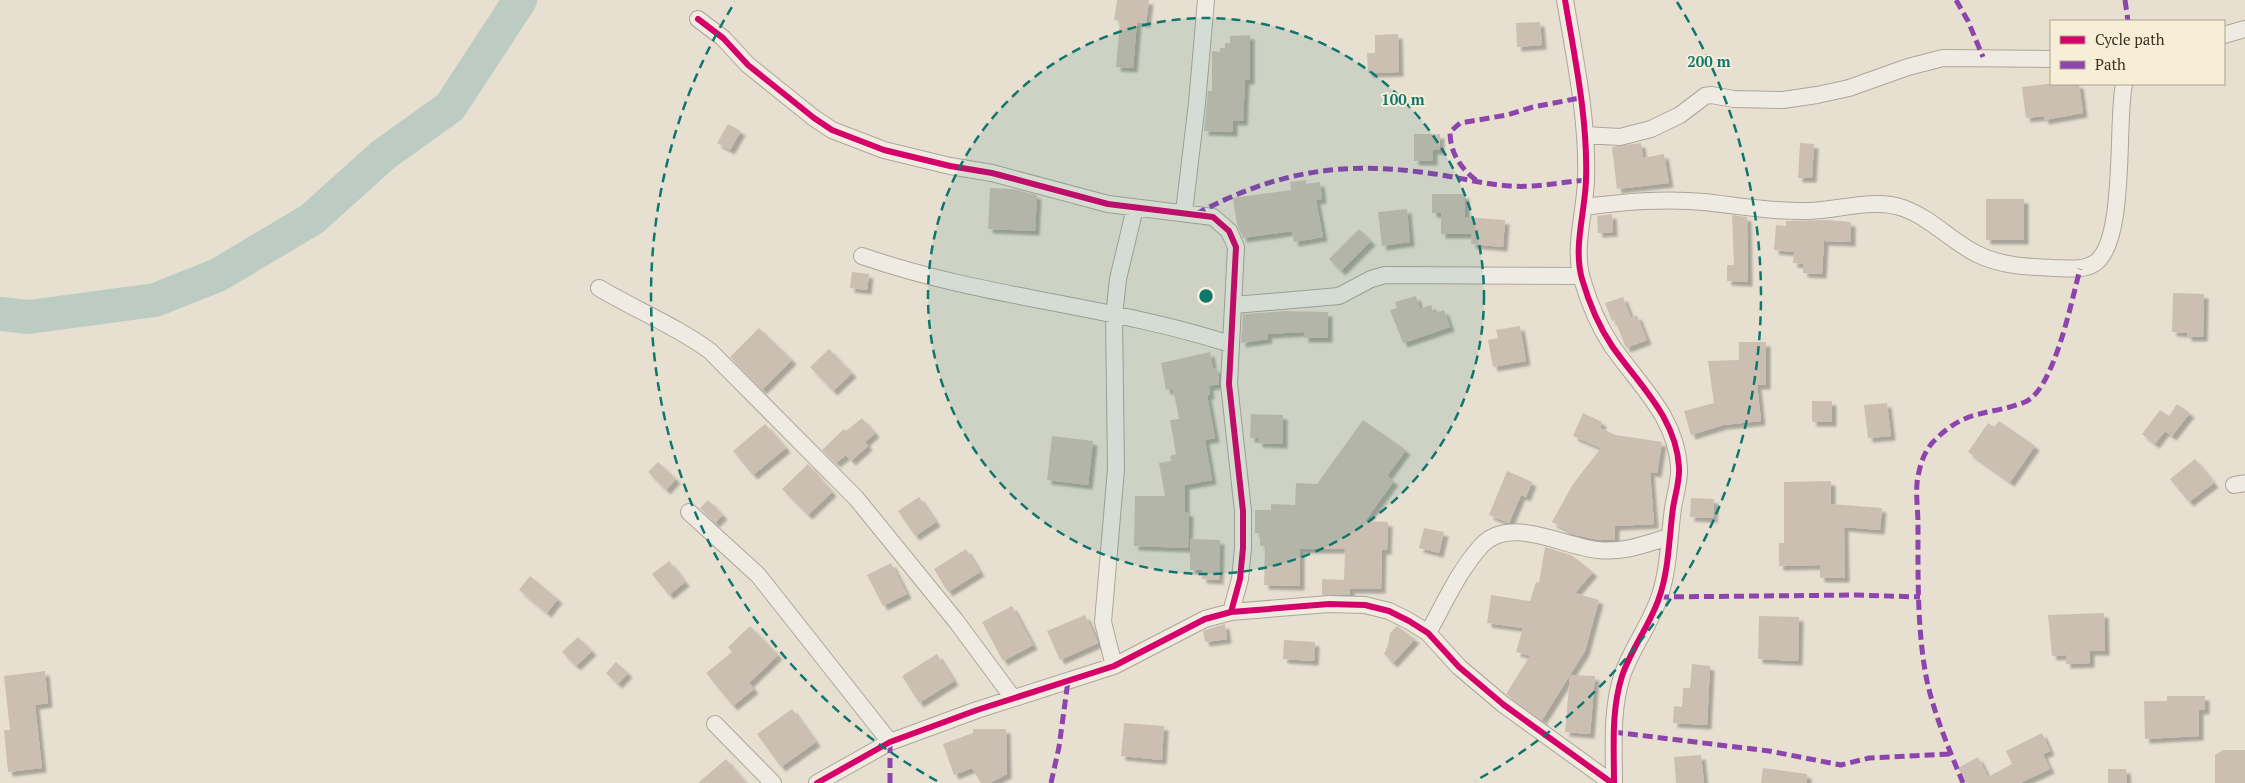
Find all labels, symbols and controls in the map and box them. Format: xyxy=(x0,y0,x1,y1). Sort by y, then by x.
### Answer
legend xyxy=(2050,20,2225,85)
text: Cycle path xyxy=(2095,29,2165,49)
text: 200 m xyxy=(1687,51,1731,71)
text: Path xyxy=(2095,54,2126,74)
text: 100 m xyxy=(1381,89,1425,109)
centre of rings xyxy=(1197,287,1215,305)

